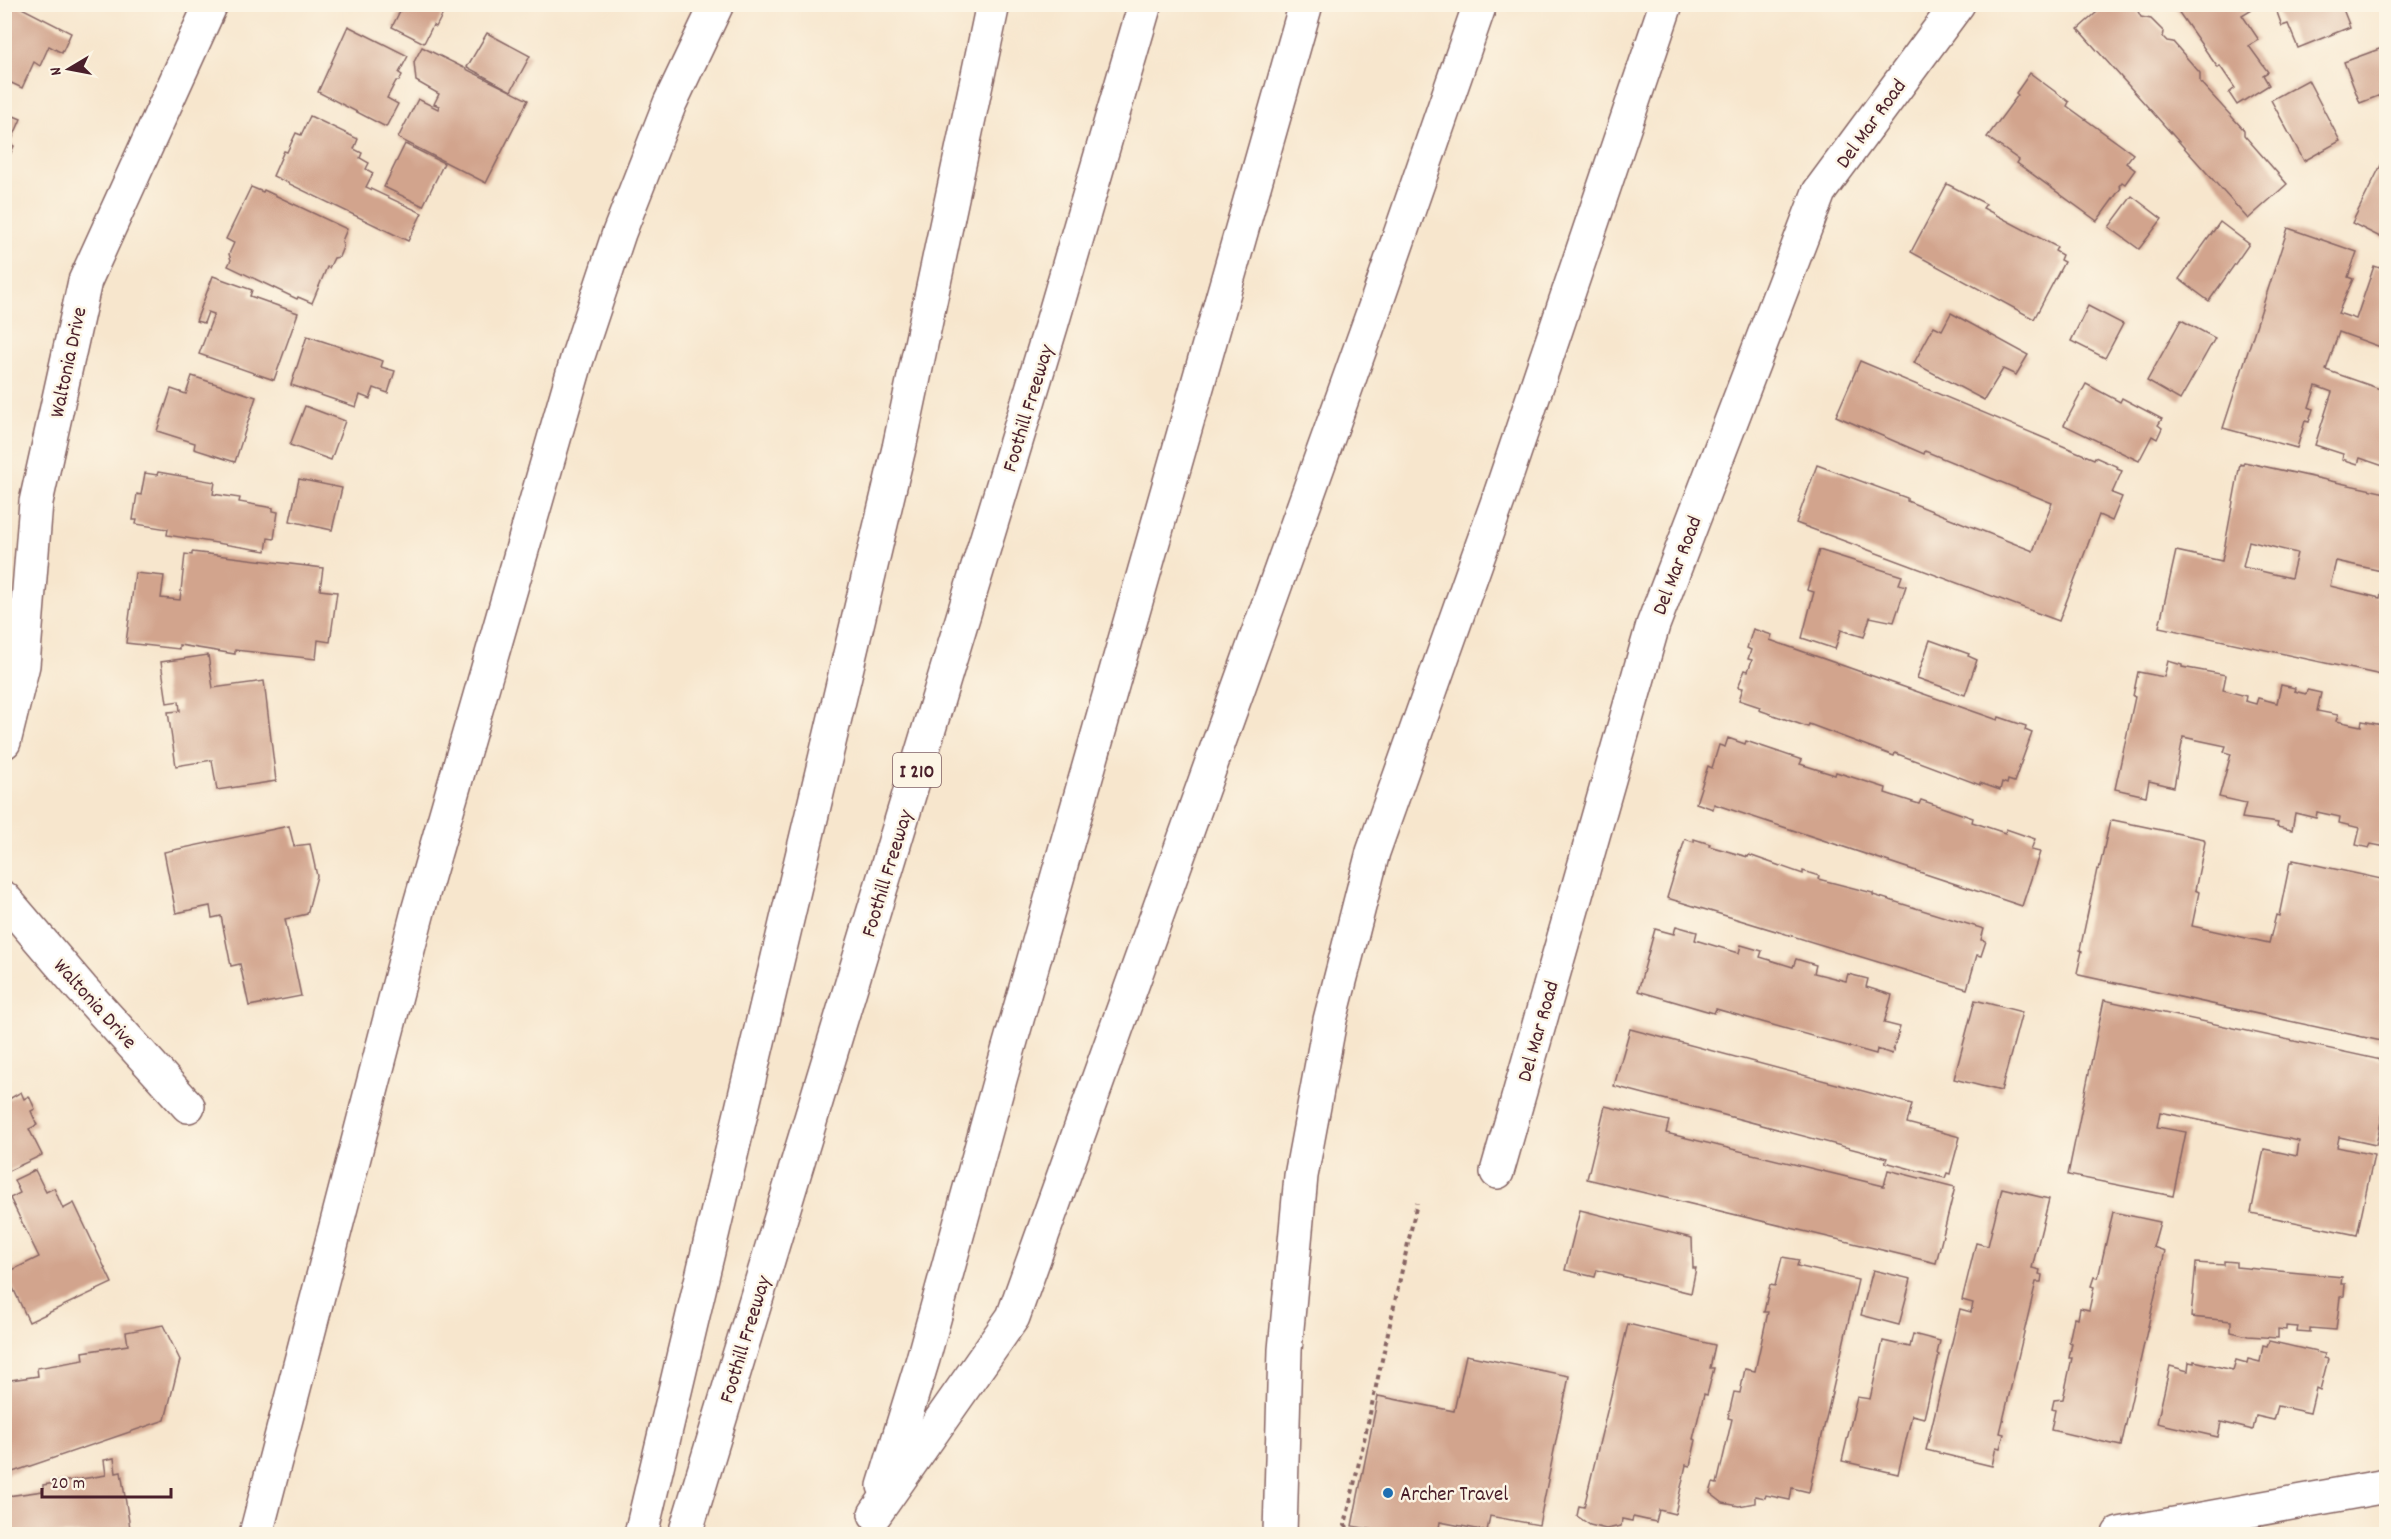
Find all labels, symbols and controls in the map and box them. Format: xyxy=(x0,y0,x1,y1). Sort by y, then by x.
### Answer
north arrow xyxy=(39,39,99,99)
text: N xyxy=(45,65,69,77)
street label: Del Mar Road xyxy=(1830,74,1915,176)
street label: Waltonia Drive xyxy=(44,304,96,421)
street label: Foothill Freeway xyxy=(996,341,1064,476)
street label: Del Mar Road xyxy=(1646,512,1711,620)
road number: I 210 xyxy=(893,753,941,787)
street label: Foothill Freeway xyxy=(855,806,923,941)
street label: Waltonia Drive xyxy=(45,953,143,1057)
street label: Del Mar Road xyxy=(1511,978,1569,1086)
street label: Foothill Freeway xyxy=(713,1272,781,1407)
scale bar xyxy=(42,1461,171,1499)
text: 20 m xyxy=(51,1472,85,1497)
place label: Archer Travel xyxy=(1400,1481,1508,1511)
marker: Archer Travel xyxy=(1381,1486,1395,1500)

